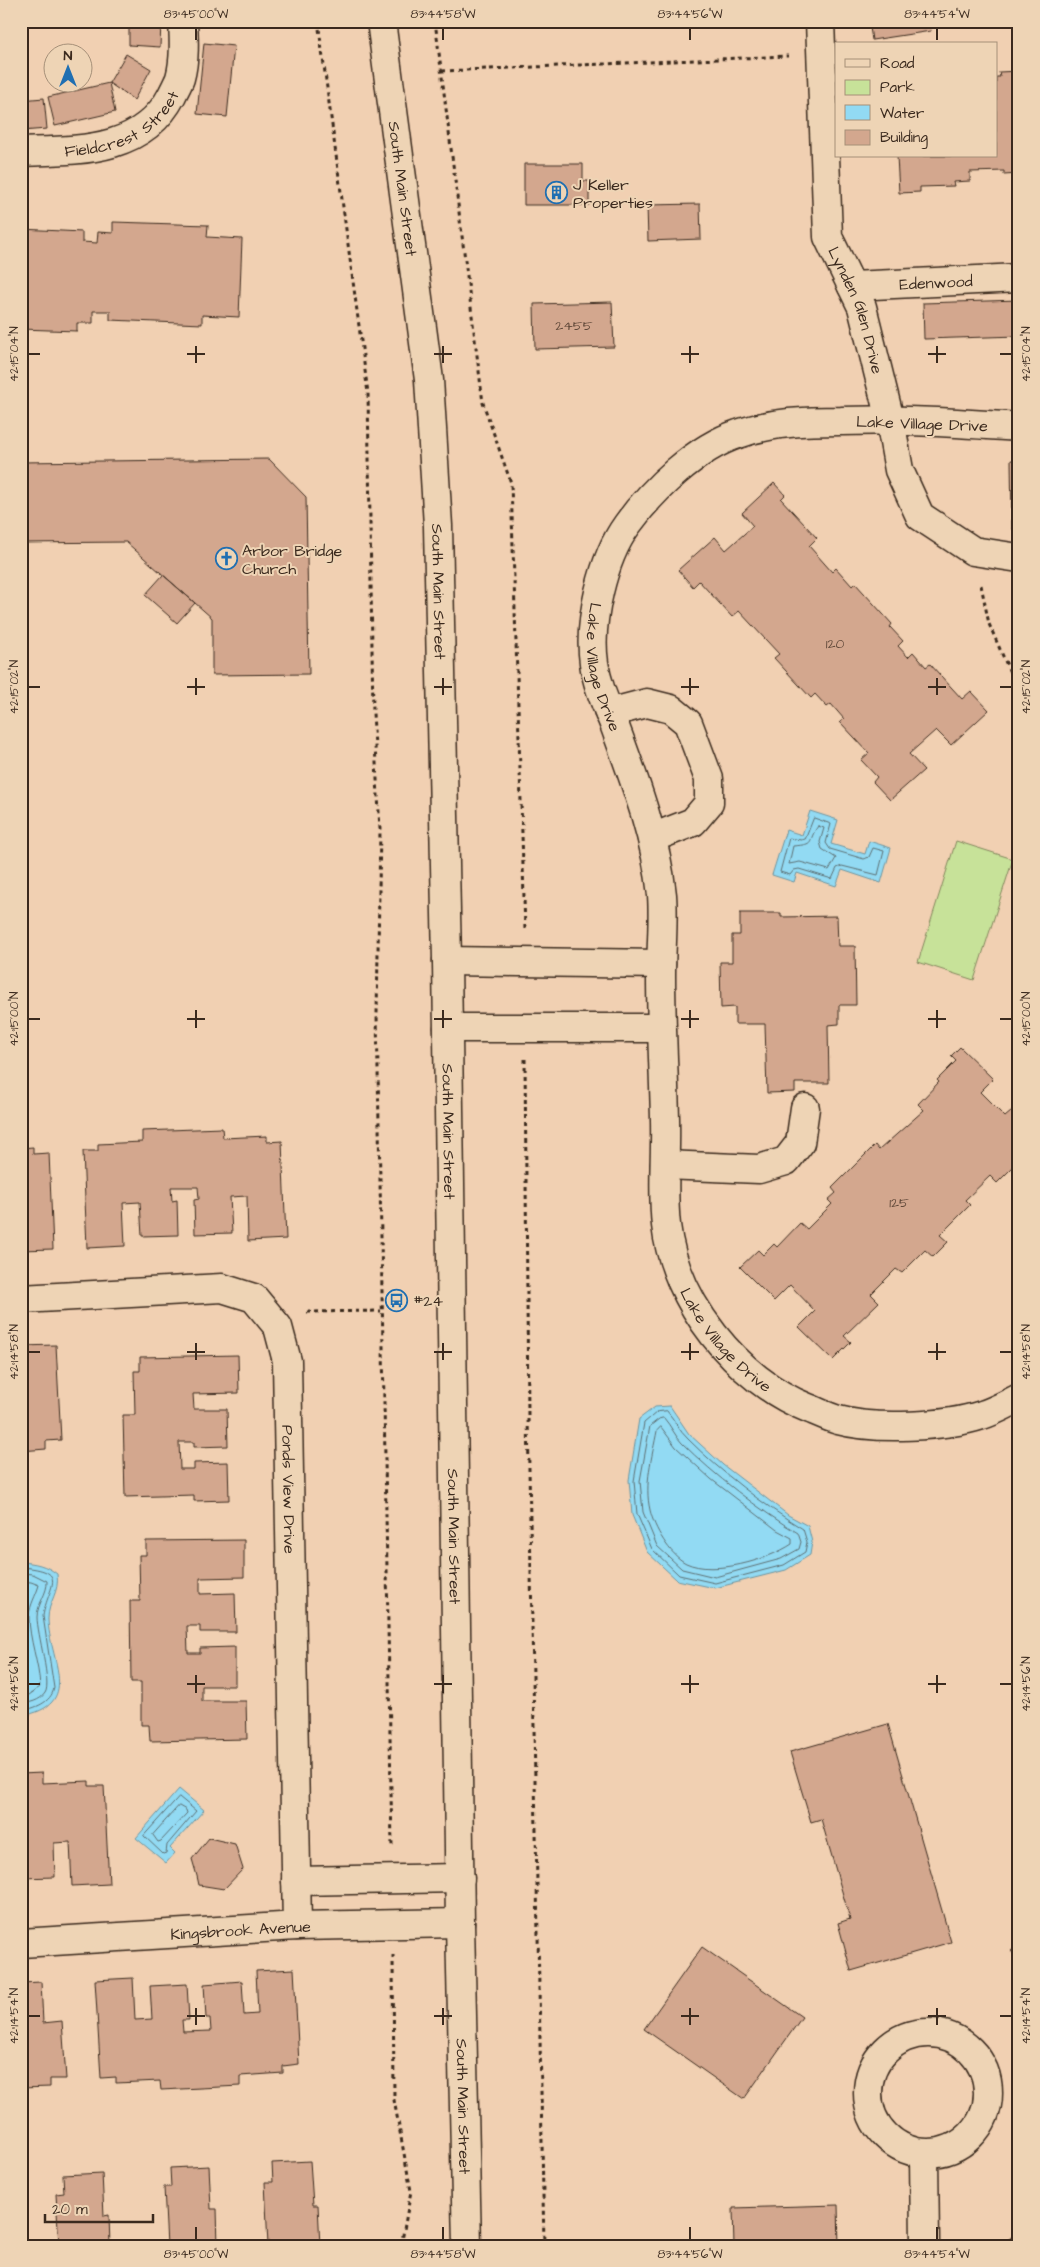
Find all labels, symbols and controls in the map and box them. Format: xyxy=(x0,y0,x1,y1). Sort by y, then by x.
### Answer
text: 83°45'00"W xyxy=(164,6,229,23)
text: 83°44'58"W xyxy=(410,6,476,23)
text: 83°44'56"W xyxy=(658,6,723,23)
text: 83°44'54"W xyxy=(904,6,971,23)
north arrow xyxy=(42,42,92,92)
legend xyxy=(835,42,998,158)
text: N xyxy=(64,46,73,66)
text: Road xyxy=(880,53,915,74)
text: Park xyxy=(880,77,915,98)
street label: Fieldcrest Street xyxy=(64,87,185,162)
text: Water xyxy=(880,103,924,124)
street label: South Main Street xyxy=(383,120,422,258)
text: Building xyxy=(880,127,928,149)
place label: J Keller Properties xyxy=(573,174,653,214)
building icon: J Keller Properties xyxy=(545,181,569,205)
street label: Lynden Glen Drive xyxy=(822,243,888,376)
street label: Edenwood xyxy=(899,270,973,296)
house number: 2455 xyxy=(555,316,593,336)
text: 42°15'04"N xyxy=(6,326,23,382)
text: 42°15'04"N xyxy=(1018,326,1035,382)
street label: Lake Village Drive xyxy=(856,411,988,438)
street label: South Main Street xyxy=(426,523,451,660)
place label: Arbor Bridge Church xyxy=(242,540,342,580)
church icon: Arbor Bridge Church xyxy=(214,547,238,571)
street label: Lake Village Drive xyxy=(581,601,626,735)
house number: 120 xyxy=(826,634,844,654)
text: 42°15'02"N xyxy=(6,659,23,714)
text: 42°15'02"N xyxy=(1018,659,1035,714)
text: 42°15'00"N xyxy=(6,991,23,1047)
text: 42°15'00"N xyxy=(1018,991,1035,1047)
street label: South Main Street xyxy=(436,1063,460,1200)
house number: 125 xyxy=(889,1193,909,1213)
street label: Lake Village Drive xyxy=(674,1284,776,1398)
bus stop icon: #24 xyxy=(385,1288,409,1312)
place label: #24 xyxy=(413,1290,443,1312)
text: 42°14'58"N xyxy=(6,1324,23,1380)
text: 42°14'58"N xyxy=(1018,1324,1035,1380)
street label: Ponds View Drive xyxy=(276,1425,300,1554)
street label: South Main Street xyxy=(442,1468,466,1605)
text: 42°14'56"N xyxy=(6,1656,23,1712)
text: 42°14'56"N xyxy=(1018,1656,1035,1712)
street label: Kingsbrook Avenue xyxy=(170,1916,311,1946)
text: 42°14'54"N xyxy=(6,1987,23,2044)
text: 42°14'54"N xyxy=(1018,1987,1035,2044)
street label: South Main Street xyxy=(451,2038,475,2175)
scale bar xyxy=(45,2192,152,2224)
text: 20 m xyxy=(52,2199,88,2220)
text: 83°45'00"W xyxy=(164,2246,229,2263)
text: 83°44'58"W xyxy=(410,2246,476,2263)
text: 83°44'56"W xyxy=(658,2246,723,2263)
text: 83°44'54"W xyxy=(904,2246,971,2263)

